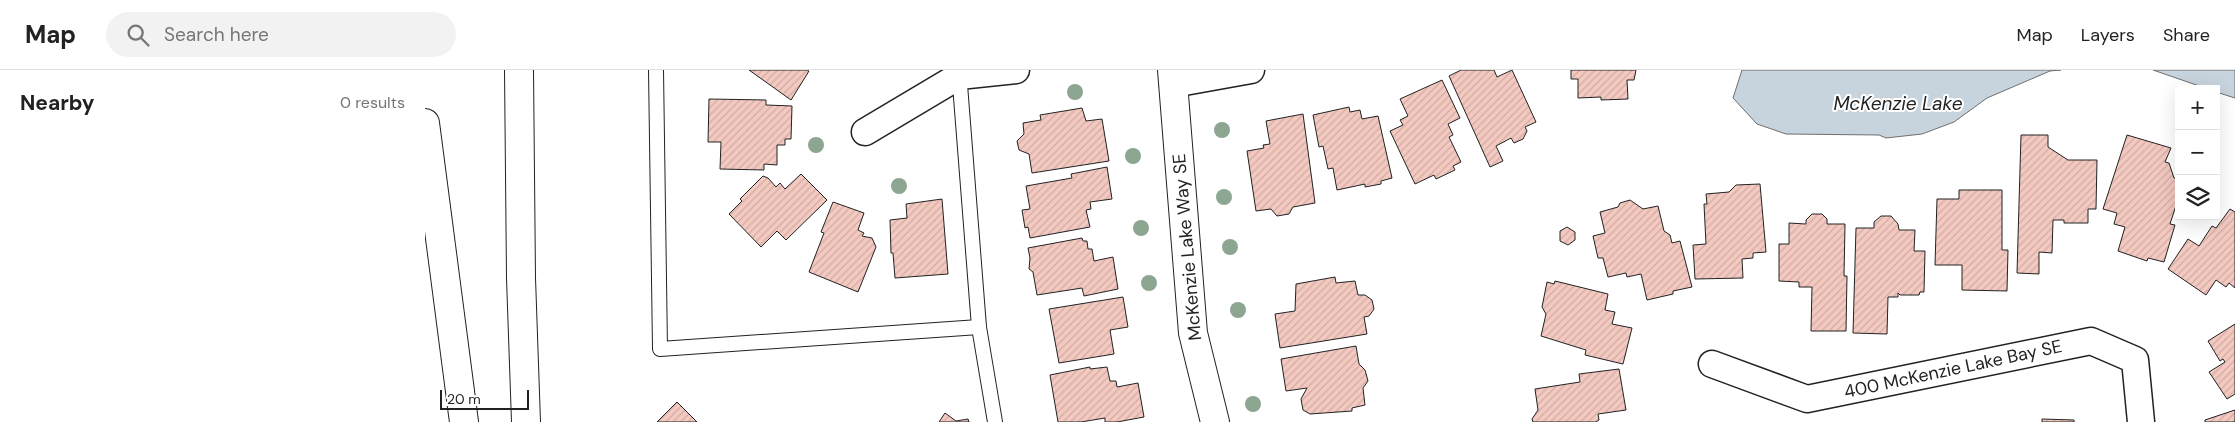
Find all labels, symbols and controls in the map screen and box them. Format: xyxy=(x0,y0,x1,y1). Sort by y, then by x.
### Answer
search box xyxy=(106,12,456,57)
text: Map xyxy=(25,19,76,50)
icon: search xyxy=(124,21,152,49)
text: Search here xyxy=(164,22,269,47)
text: Map xyxy=(2017,23,2053,47)
text: Layers xyxy=(2081,23,2135,47)
text: Share xyxy=(2163,23,2210,47)
map controls xyxy=(2175,85,2220,220)
button: + xyxy=(2175,85,2220,130)
text: Nearby xyxy=(20,89,94,117)
water label: McKenzie Lake xyxy=(1833,91,1963,116)
text: 0 results xyxy=(340,92,405,113)
button: − xyxy=(2175,130,2220,175)
street label: McKenzie Lake Way SE xyxy=(1167,152,1207,342)
button: layers xyxy=(2175,175,2220,220)
street label: 400 McKenzie Lake Bay SE xyxy=(1842,334,2064,404)
scale bar xyxy=(440,387,529,410)
text: 20 m xyxy=(447,390,481,408)

